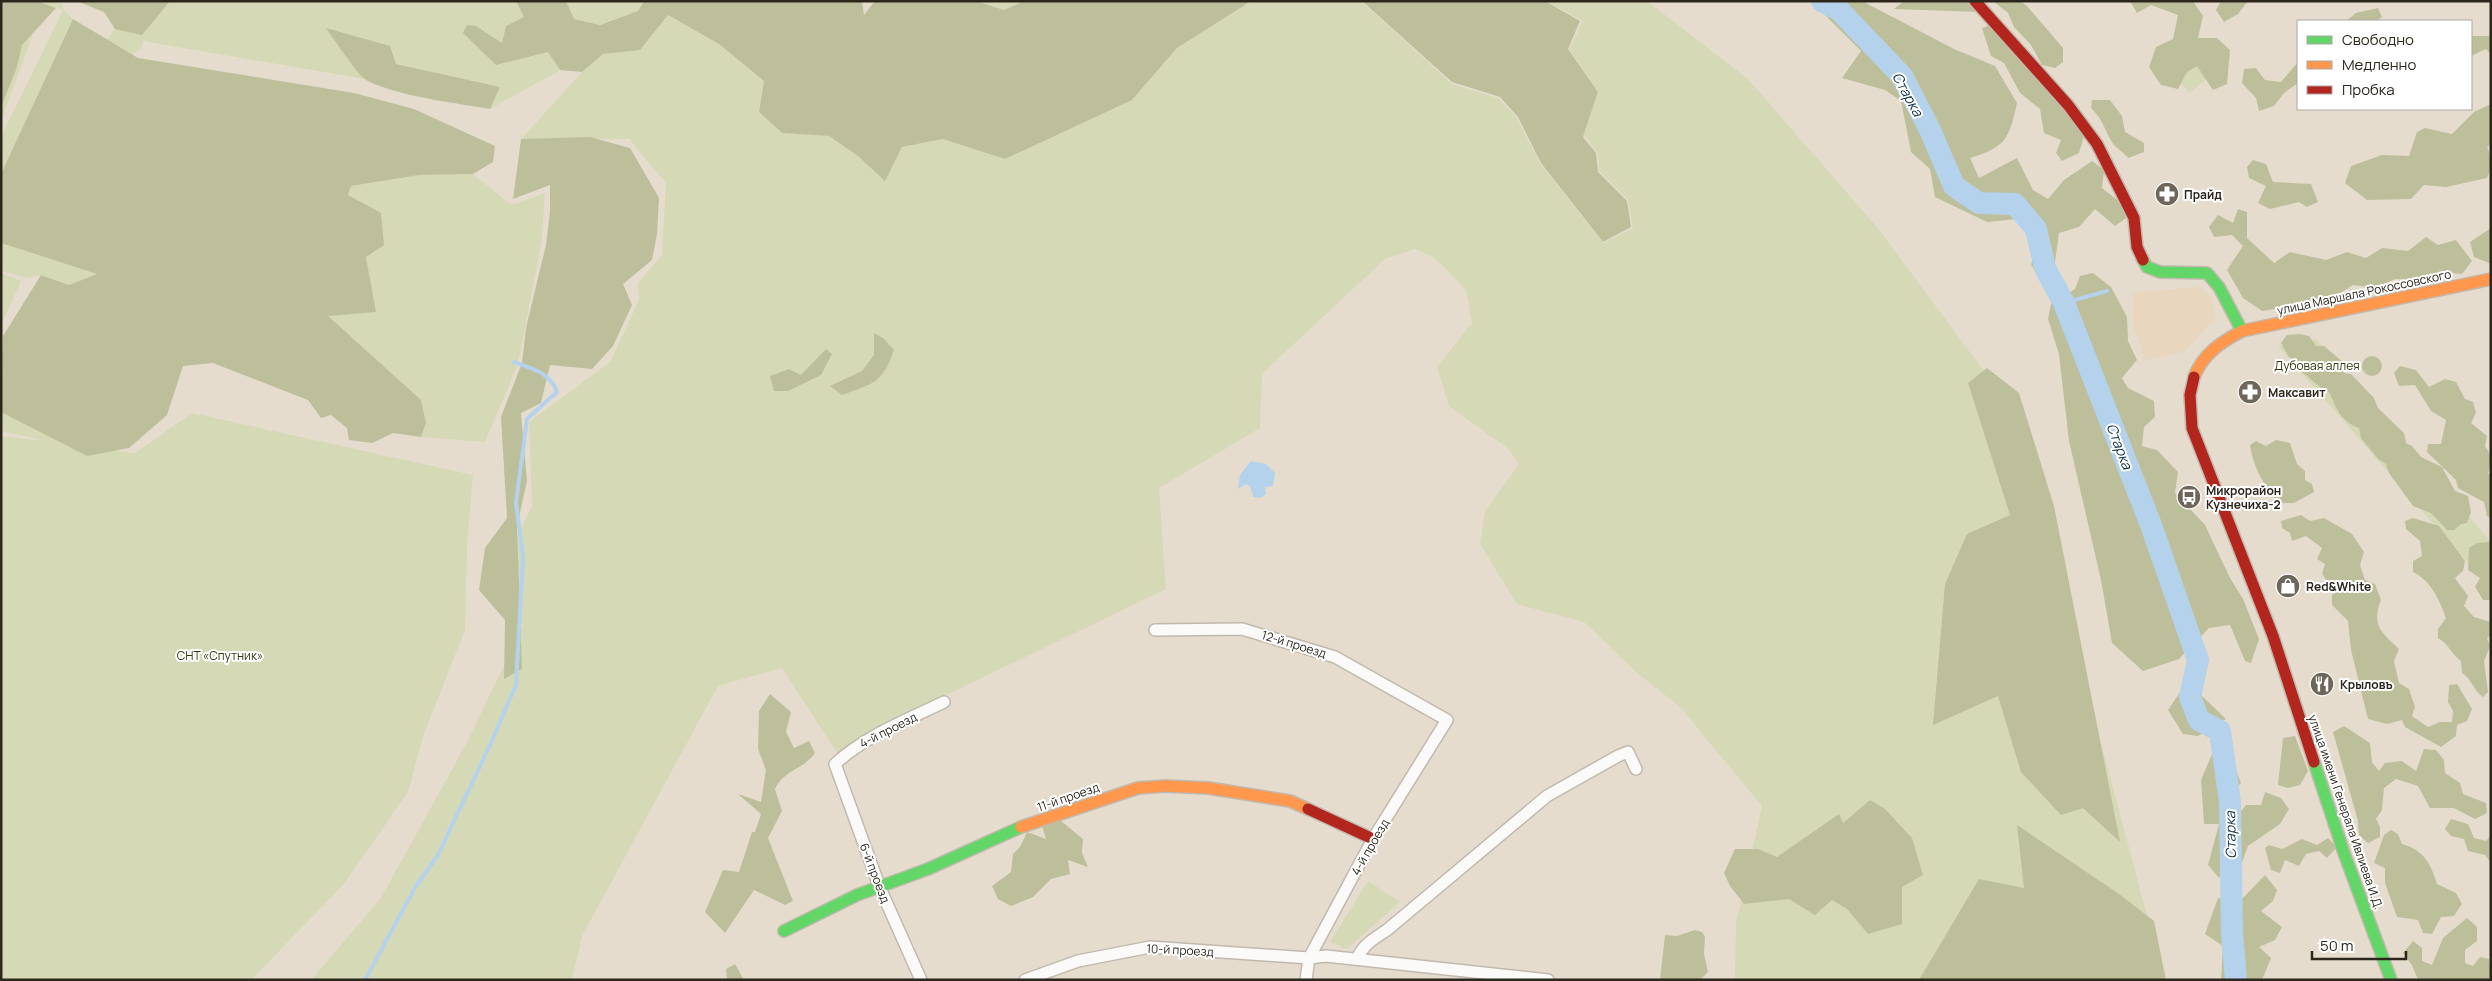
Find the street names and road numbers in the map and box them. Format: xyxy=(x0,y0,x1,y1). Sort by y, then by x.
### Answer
street label: улица Маршала Рокоссовского xyxy=(2275,265,2453,319)
street label: 12-й проезд xyxy=(1260,626,1328,662)
street label: 4-й проезд xyxy=(856,708,920,752)
street label: улица имени Генерала Ивлиева И.Д. xyxy=(2305,712,2387,912)
street label: 11-й проезд xyxy=(1035,778,1101,816)
street label: 4-й проезд xyxy=(1347,816,1393,878)
street label: 6-й проезд xyxy=(856,841,894,905)
street label: 10-й проезд xyxy=(1146,940,1214,960)

